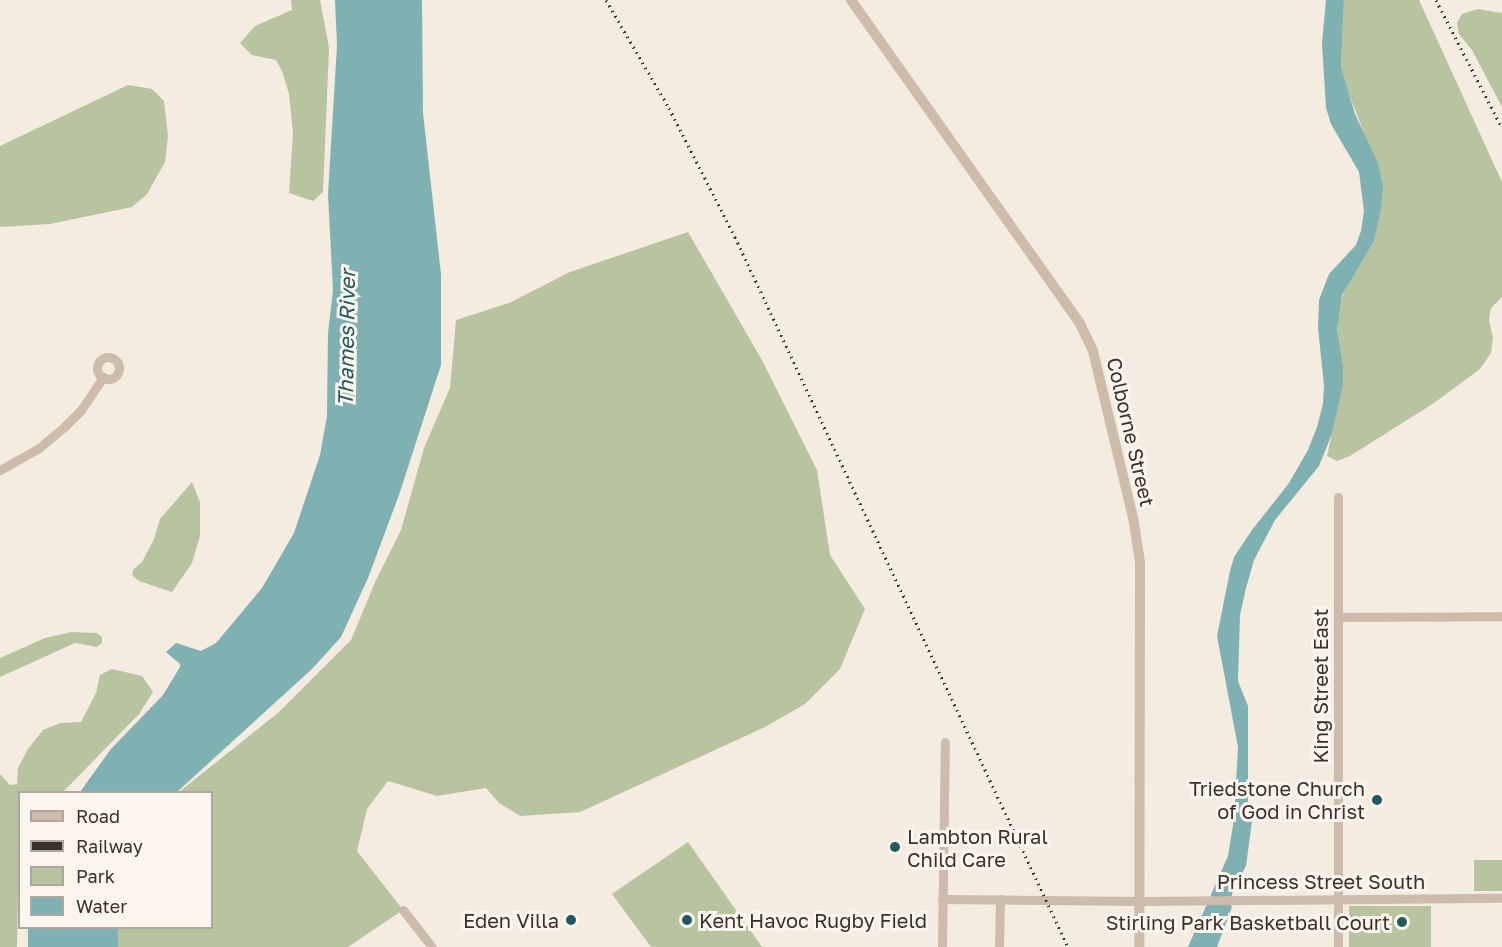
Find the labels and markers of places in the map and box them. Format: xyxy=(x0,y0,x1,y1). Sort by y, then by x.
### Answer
place label: Triedstone Church of God in Christ xyxy=(1189,777,1365,824)
marker: Triedstone Church of God in Christ xyxy=(1370,793,1384,807)
place label: Lambton Rural Child Care xyxy=(907,824,1048,871)
marker: Lambton Rural Child Care xyxy=(888,840,902,854)
place label: Eden Villa xyxy=(463,908,559,932)
place label: Kent Havoc Rugby Field xyxy=(699,908,927,932)
place label: Stirling Park Basketball Court xyxy=(1106,910,1390,934)
marker: Eden Villa xyxy=(564,913,578,927)
marker: Kent Havoc Rugby Field xyxy=(680,913,694,927)
marker: Stirling Park Basketball Court xyxy=(1395,915,1409,929)

